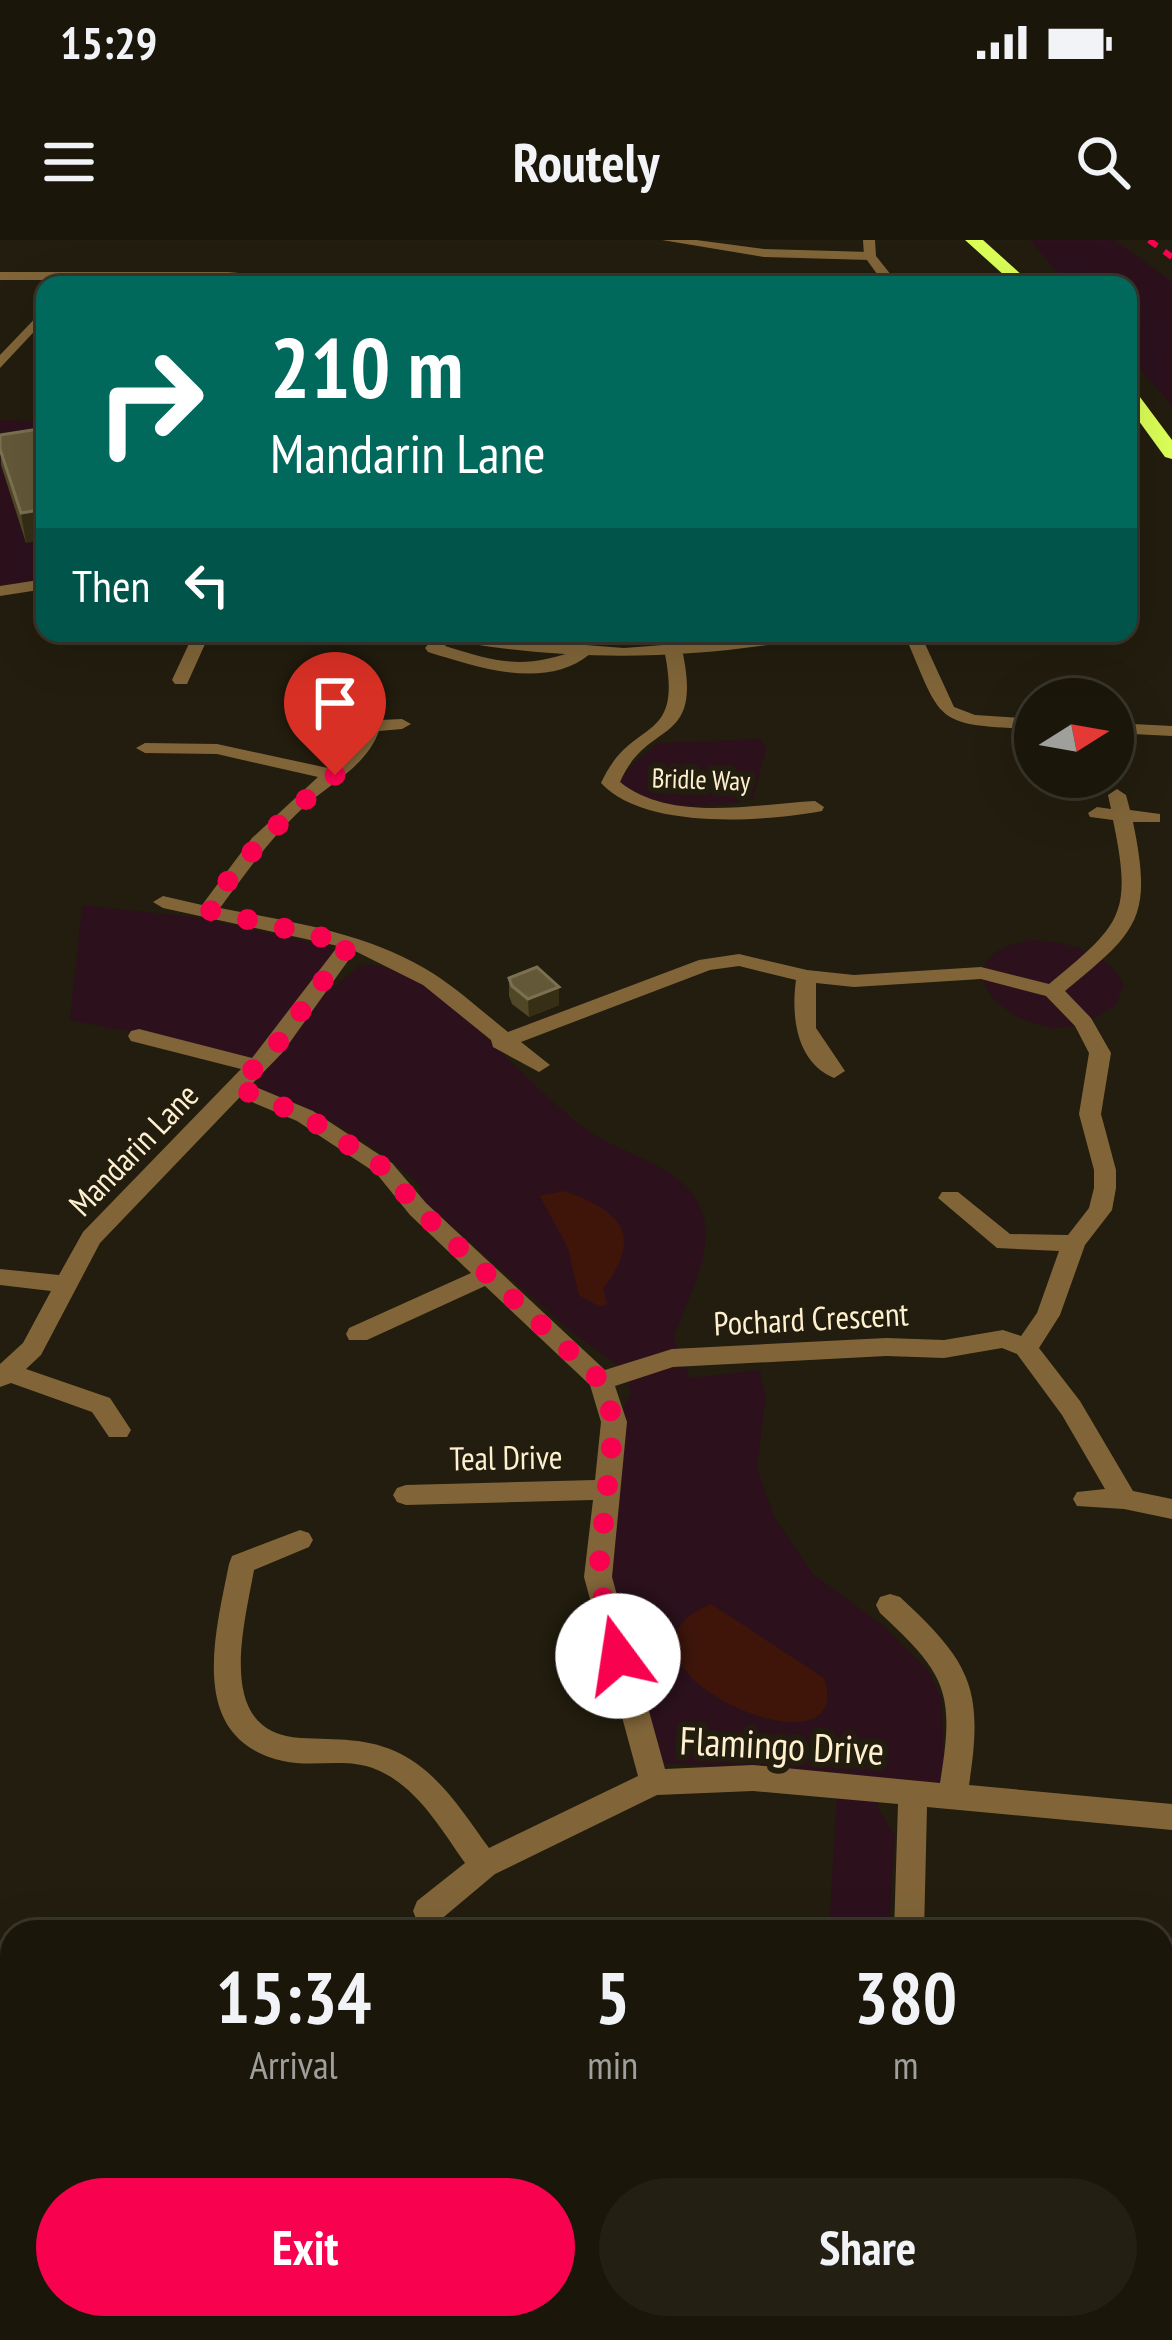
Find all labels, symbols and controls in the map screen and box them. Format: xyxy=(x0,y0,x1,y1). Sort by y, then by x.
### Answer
text: 15:29 xyxy=(60,13,157,71)
text: Routely xyxy=(513,127,659,197)
icon: menu xyxy=(36,129,102,195)
icon: search xyxy=(1070,129,1136,195)
text: 210 m xyxy=(270,312,463,421)
icon: right xyxy=(72,324,228,480)
text: Mandarin Lane xyxy=(270,418,546,488)
icon: left xyxy=(174,552,240,618)
text: Then xyxy=(72,556,150,614)
pin xyxy=(284,652,386,775)
icon: arrive xyxy=(302,670,368,736)
north arrow xyxy=(1014,678,1134,798)
map controls xyxy=(1014,678,1134,798)
street label: Bridle Way xyxy=(651,760,752,798)
street label: Mandarin Lane xyxy=(59,1073,207,1225)
street label: Pochard Crescent xyxy=(713,1291,909,1345)
street label: Teal Drive xyxy=(449,1435,563,1479)
position arrow xyxy=(555,1593,681,1719)
street label: Flamingo Drive xyxy=(679,1714,885,1776)
text: 15:34 xyxy=(216,1950,372,2043)
text: 5 xyxy=(596,1950,630,2043)
text: 380 xyxy=(854,1950,957,2043)
text: Arrival xyxy=(250,2039,338,2090)
text: min xyxy=(587,2039,638,2090)
text: m xyxy=(893,2039,918,2090)
button: Exit xyxy=(36,2178,575,2316)
button: Share xyxy=(599,2178,1137,2316)

